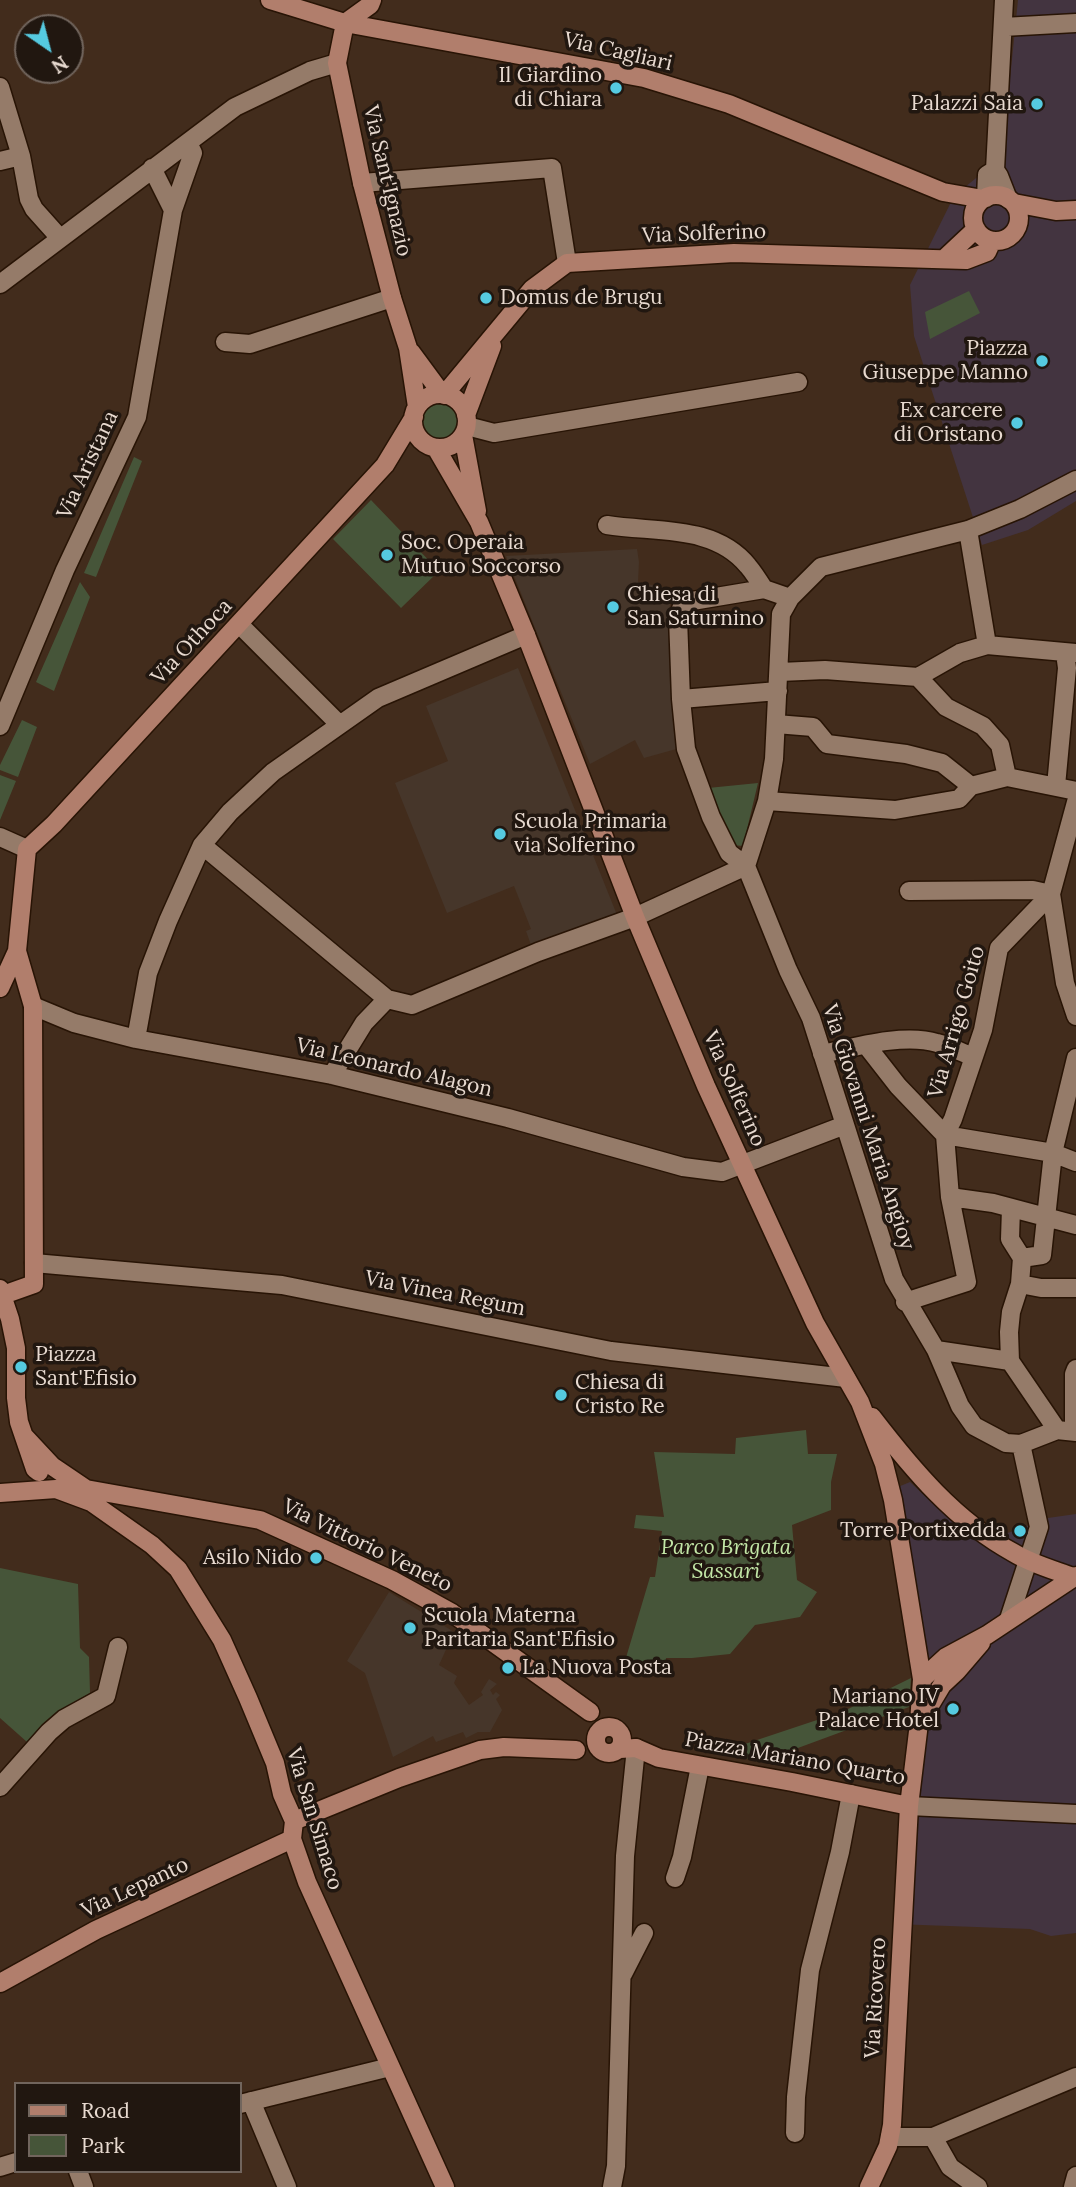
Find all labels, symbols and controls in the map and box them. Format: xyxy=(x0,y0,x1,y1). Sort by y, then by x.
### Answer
north arrow xyxy=(14,14,84,84)
street label: Via Cagliari xyxy=(561,27,675,77)
text: N xyxy=(47,51,73,79)
place label: Il Giardino di Chiara xyxy=(499,63,602,113)
marker: Il Giardino di Chiara xyxy=(608,80,624,96)
place label: Palazzi Saia xyxy=(911,91,1023,117)
marker: Palazzi Saia xyxy=(1029,96,1045,112)
street label: Via Sant'Ignazio xyxy=(357,103,417,259)
street label: Via Solferino xyxy=(642,219,766,249)
place label: Domus de Brugu xyxy=(500,285,663,311)
marker: Domus de Brugu xyxy=(478,290,494,306)
place label: Piazza Giuseppe Manno xyxy=(863,336,1028,386)
marker: Piazza Giuseppe Manno xyxy=(1034,353,1050,369)
place label: Ex carcere di Oristano xyxy=(894,398,1003,448)
street label: Via Aristana xyxy=(52,407,124,523)
marker: Ex carcere di Oristano xyxy=(1009,415,1025,431)
place label: Soc. Operaia Mutuo Soccorso xyxy=(401,530,561,580)
marker: Soc. Operaia Mutuo Soccorso xyxy=(379,547,395,563)
place label: Chiesa di San Saturnino xyxy=(627,582,764,632)
street label: Via Othoca xyxy=(146,594,238,690)
marker: Chiesa di San Saturnino xyxy=(605,599,621,615)
place label: Scuola Primaria via Solferino xyxy=(514,809,667,859)
marker: Scuola Primaria via Solferino xyxy=(492,826,508,842)
street label: Via Arrigo Goito xyxy=(923,943,991,1101)
street label: Via Giovanni Maria Angioy xyxy=(816,1001,920,1253)
street label: Via Solferino xyxy=(697,1027,771,1151)
street label: Via Leonardo Alagon xyxy=(293,1033,495,1103)
street label: Via Vinea Regum xyxy=(363,1266,527,1322)
place label: Piazza Sant'Efisio xyxy=(35,1342,137,1392)
marker: Piazza Sant'Efisio xyxy=(13,1359,29,1375)
place label: Chiesa di Cristo Re xyxy=(575,1370,665,1420)
marker: Chiesa di Cristo Re xyxy=(553,1387,569,1403)
street label: Via Vittorio Veneto xyxy=(278,1494,456,1598)
place label: Torre Portixedda xyxy=(840,1518,1006,1544)
marker: Torre Portixedda xyxy=(1012,1523,1028,1539)
park label: Parco Brigata Sassari xyxy=(661,1535,791,1585)
place label: Asilo Nido xyxy=(203,1545,302,1571)
marker: Asilo Nido xyxy=(308,1550,324,1566)
place label: Scuola Materna Paritaria Sant'Efisio xyxy=(424,1603,615,1653)
marker: Scuola Materna Paritaria Sant'Efisio xyxy=(402,1620,418,1636)
place label: La Nuova Posta xyxy=(522,1655,672,1681)
marker: La Nuova Posta xyxy=(500,1660,516,1676)
place label: Mariano IV Palace Hotel xyxy=(818,1684,939,1734)
marker: Mariano IV Palace Hotel xyxy=(945,1701,961,1717)
street label: Piazza Mariano Quarto xyxy=(683,1727,907,1791)
street label: Via San Simaco xyxy=(280,1745,348,1893)
street label: Via Lepanto xyxy=(77,1852,193,1924)
street label: Via Ricovero xyxy=(860,1937,892,2059)
legend xyxy=(14,2082,242,2173)
text: Road xyxy=(81,2097,130,2124)
text: Park xyxy=(81,2132,125,2159)

